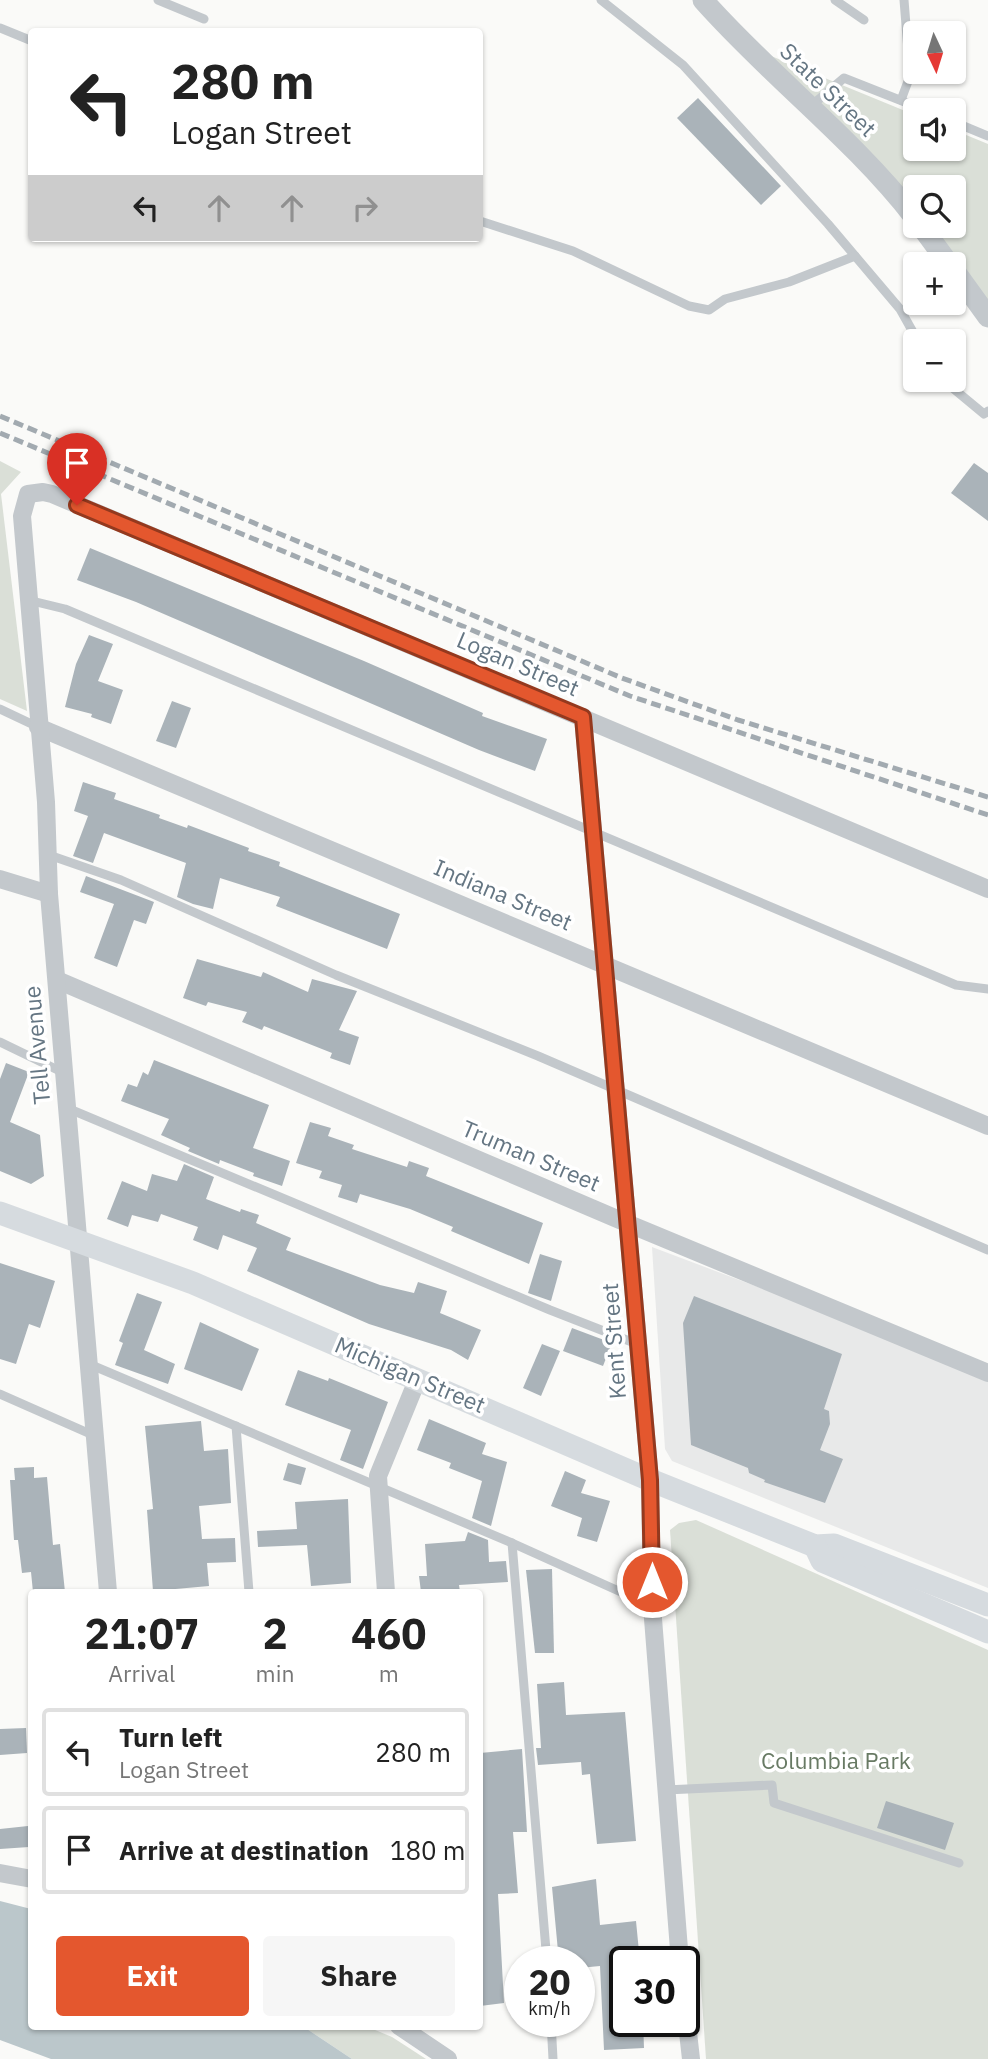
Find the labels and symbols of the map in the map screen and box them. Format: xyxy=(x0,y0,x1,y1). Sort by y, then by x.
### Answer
north arrow xyxy=(903,21,966,84)
street label: State Street xyxy=(774,36,883,143)
pin xyxy=(47,433,107,505)
street label: Logan Street xyxy=(453,624,584,702)
street label: Indiana Street xyxy=(430,851,577,937)
street label: Tell Avenue xyxy=(16,985,56,1106)
street label: Truman Street xyxy=(458,1112,605,1198)
street label: Kent Street xyxy=(594,1282,632,1400)
street label: Michigan Street xyxy=(331,1329,490,1419)
position arrow xyxy=(615,1545,689,1619)
park label: Columbia Park xyxy=(761,1745,911,1775)
speed limit sign: 30 xyxy=(609,1946,700,2037)

